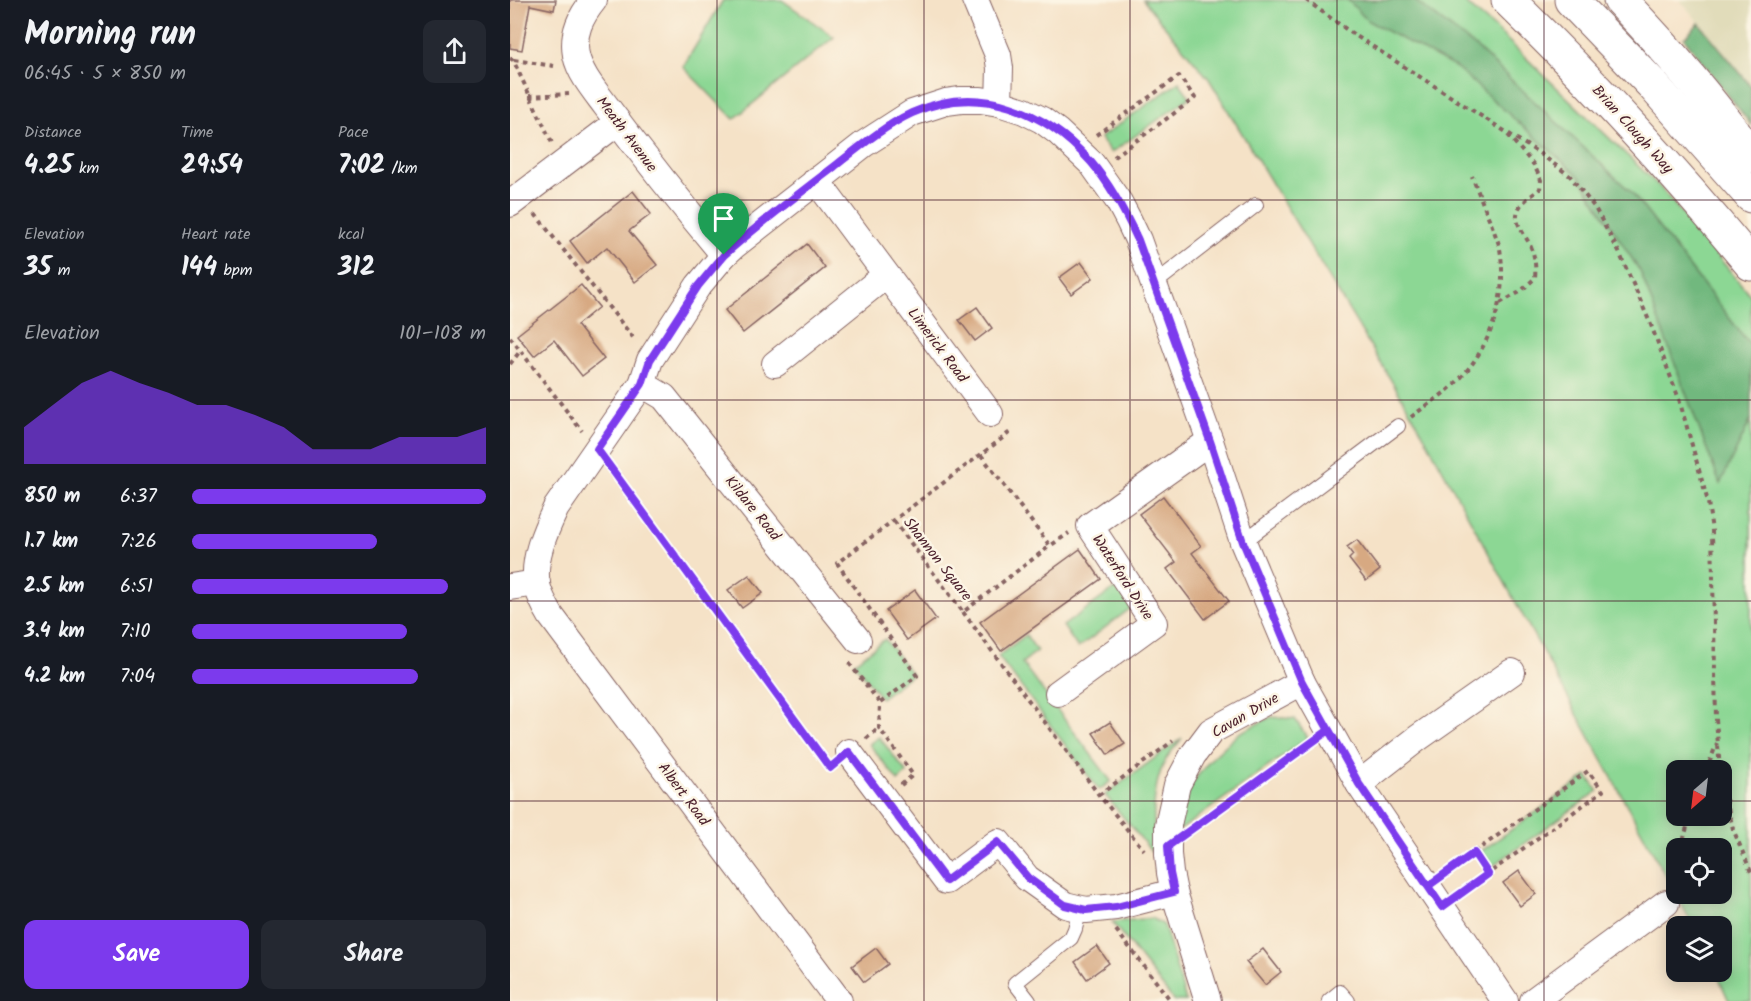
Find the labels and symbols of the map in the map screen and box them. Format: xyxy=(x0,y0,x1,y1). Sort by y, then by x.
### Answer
street label: Brian Clough Way xyxy=(1586,80,1680,180)
street label: Meath Avenue xyxy=(590,92,663,178)
pin xyxy=(698,193,749,255)
street label: Limerick Road xyxy=(901,303,974,389)
street label: Kildare Road xyxy=(718,471,787,547)
street label: Shannon Square xyxy=(897,512,978,607)
street label: Waterford Drive xyxy=(1085,530,1159,626)
street label: Cavan Drive xyxy=(1207,687,1284,745)
street label: Albert Road xyxy=(651,758,715,832)
north arrow xyxy=(1666,760,1732,826)

